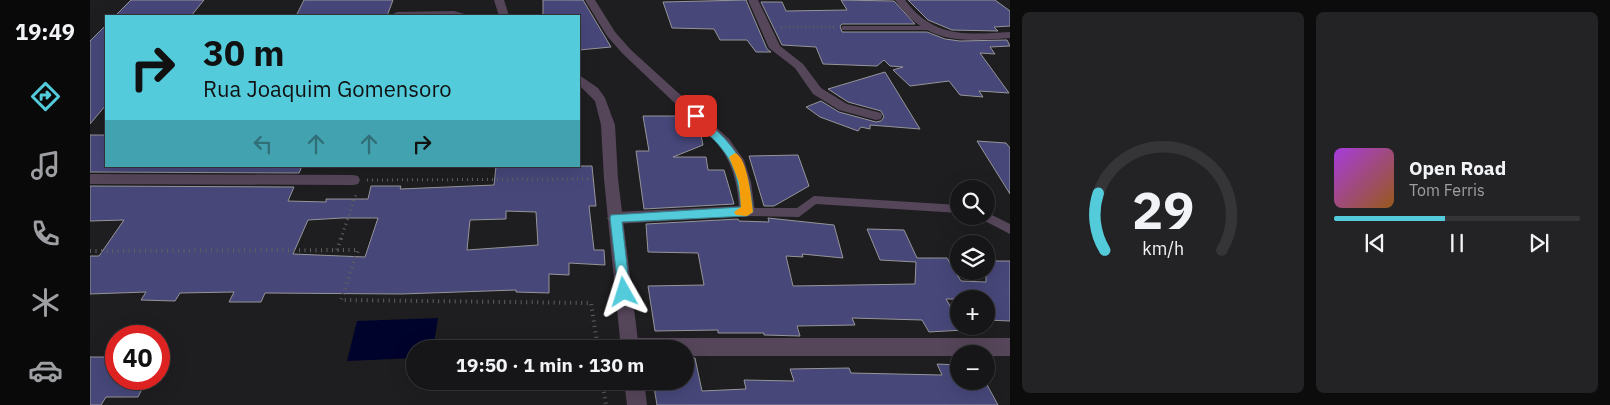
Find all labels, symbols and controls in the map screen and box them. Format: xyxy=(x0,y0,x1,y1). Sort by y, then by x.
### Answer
text: 19:49 xyxy=(15,17,75,46)
text: 30 m xyxy=(203,30,285,76)
icon: right xyxy=(120,35,185,100)
text: Rua Joaquim Gomensoro xyxy=(203,74,452,103)
icon: directions xyxy=(28,79,63,114)
pin xyxy=(675,95,717,137)
icon: arrive xyxy=(682,102,710,130)
icon: left xyxy=(249,130,277,158)
icon: ahead xyxy=(302,130,330,158)
icon: ahead xyxy=(355,130,383,158)
icon: right xyxy=(408,130,436,158)
icon: music xyxy=(28,148,63,183)
text: Open Road xyxy=(1409,156,1506,180)
text: 29 xyxy=(1132,176,1194,243)
map controls xyxy=(950,180,995,390)
button: search xyxy=(950,180,995,225)
text: Tom Ferris xyxy=(1409,180,1485,200)
icon: phone xyxy=(28,216,63,251)
icon: previous xyxy=(1361,229,1389,257)
icon: pause xyxy=(1443,229,1471,257)
icon: next xyxy=(1525,229,1553,257)
button: layers xyxy=(950,235,995,280)
text: km/h xyxy=(1142,237,1184,260)
position arrow xyxy=(597,265,649,317)
icon: climate xyxy=(28,285,63,320)
button: + xyxy=(950,290,995,335)
speed limit sign: 40 xyxy=(105,325,170,390)
button: − xyxy=(950,345,995,390)
icon: car xyxy=(28,353,63,388)
text: 19:50 · 1 min · 130 m xyxy=(456,353,644,377)

